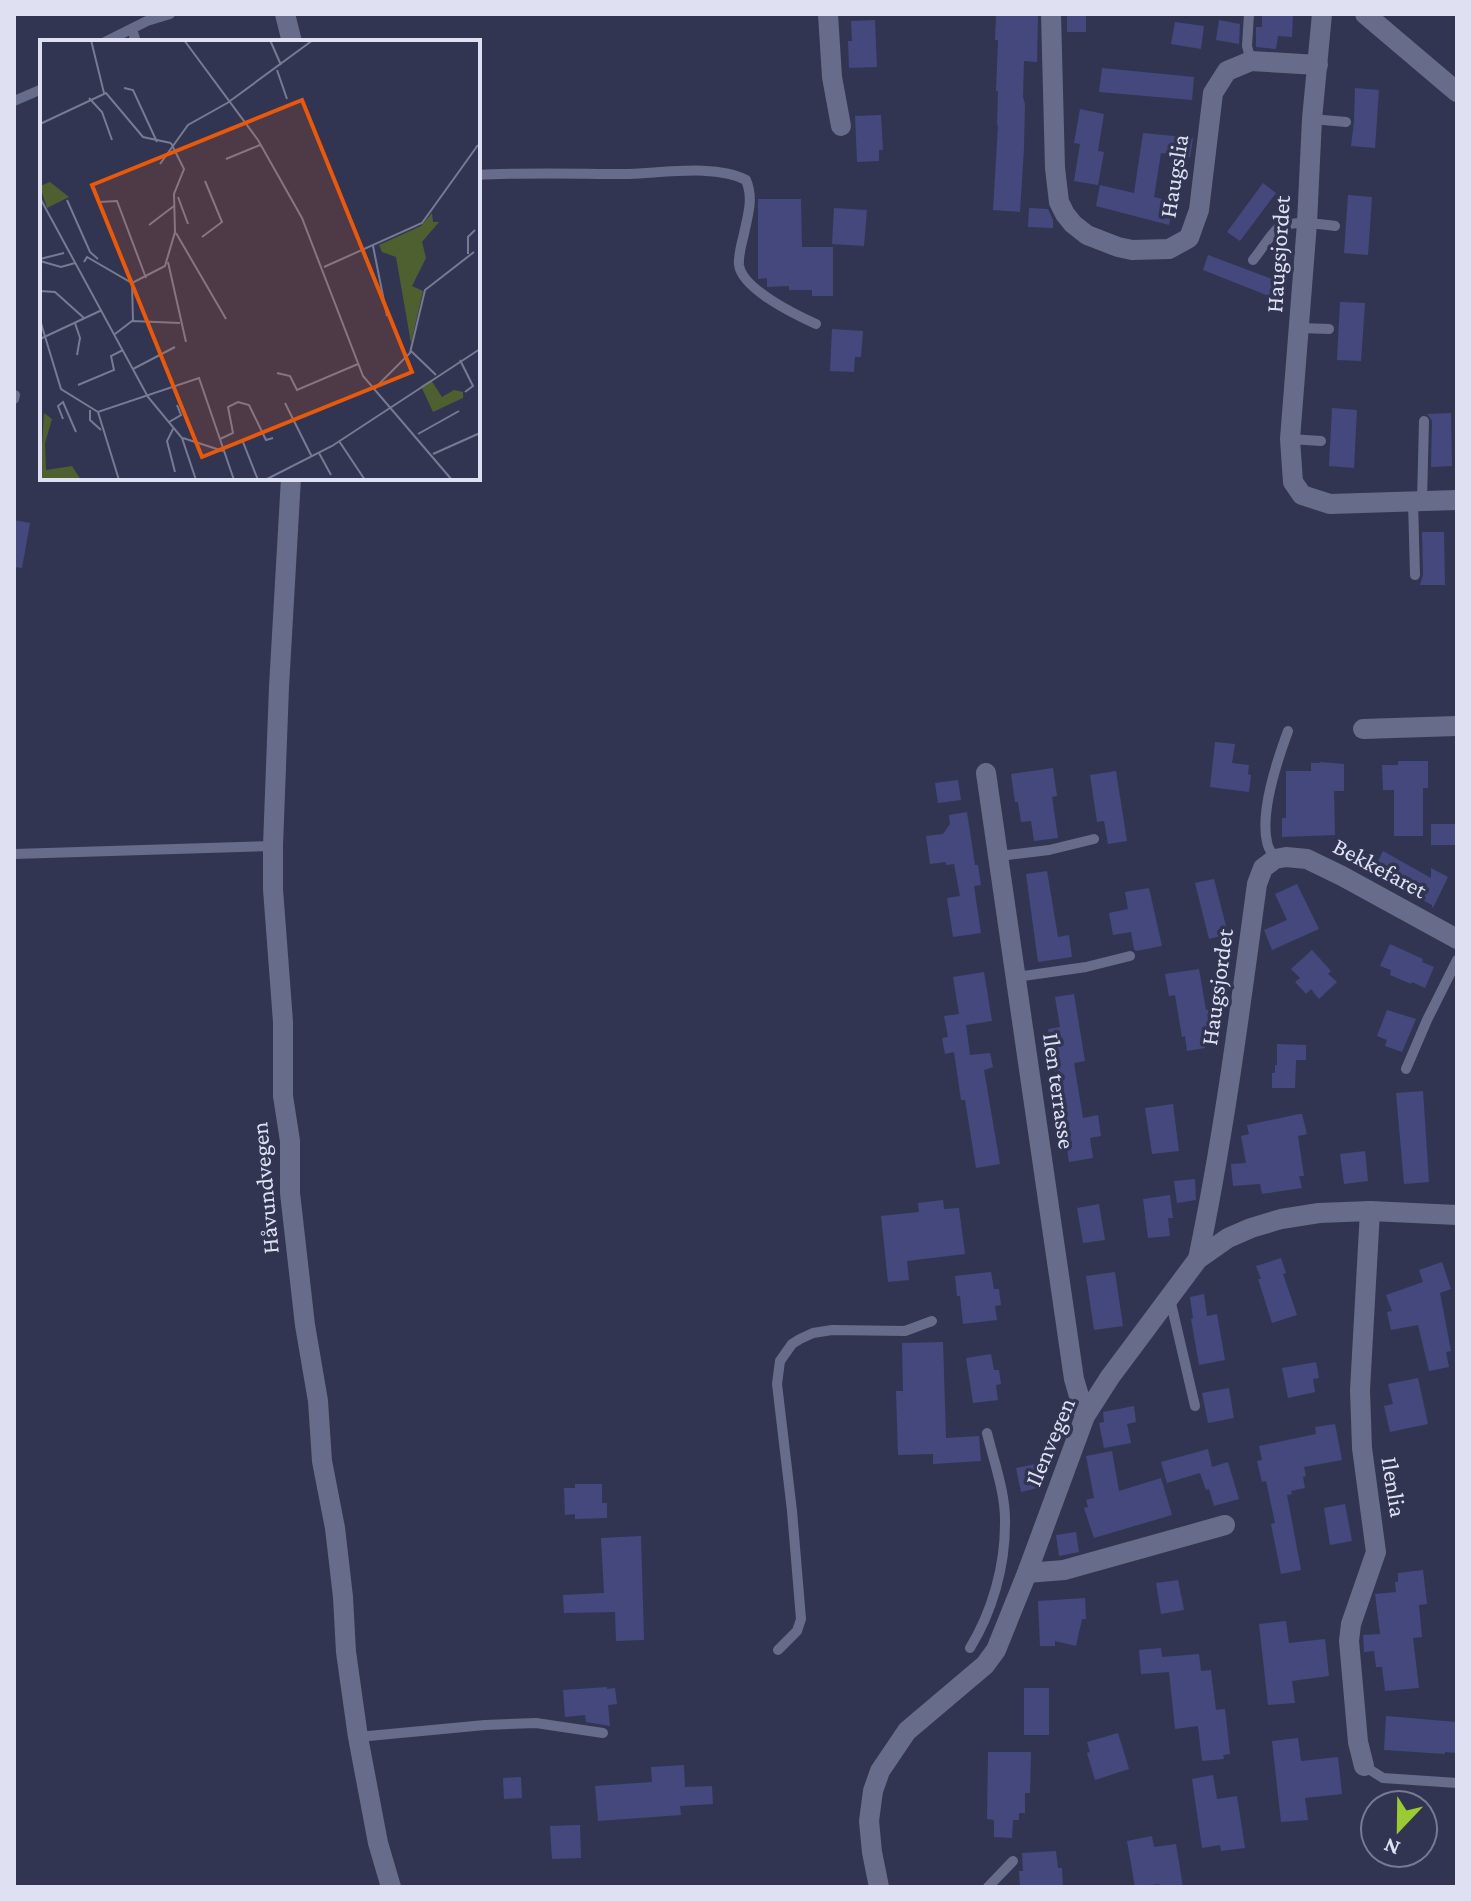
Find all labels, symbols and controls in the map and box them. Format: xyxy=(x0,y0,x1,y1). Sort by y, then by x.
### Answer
inset map xyxy=(40,40,480,480)
street label: Haugslia xyxy=(1154,132,1193,220)
street label: Haugsjordet xyxy=(1260,193,1295,313)
street label: Bekkefaret xyxy=(1329,832,1432,904)
street label: Haugsjordet xyxy=(1195,926,1238,1047)
street label: Ilen terrasse xyxy=(1038,1031,1081,1151)
street label: Håvundvegen xyxy=(245,1121,284,1255)
street label: Ilenvegen xyxy=(1019,1393,1080,1490)
street label: Ilenlia xyxy=(1376,1455,1413,1519)
north arrow xyxy=(1359,1789,1439,1869)
text: N xyxy=(1380,1833,1403,1861)

